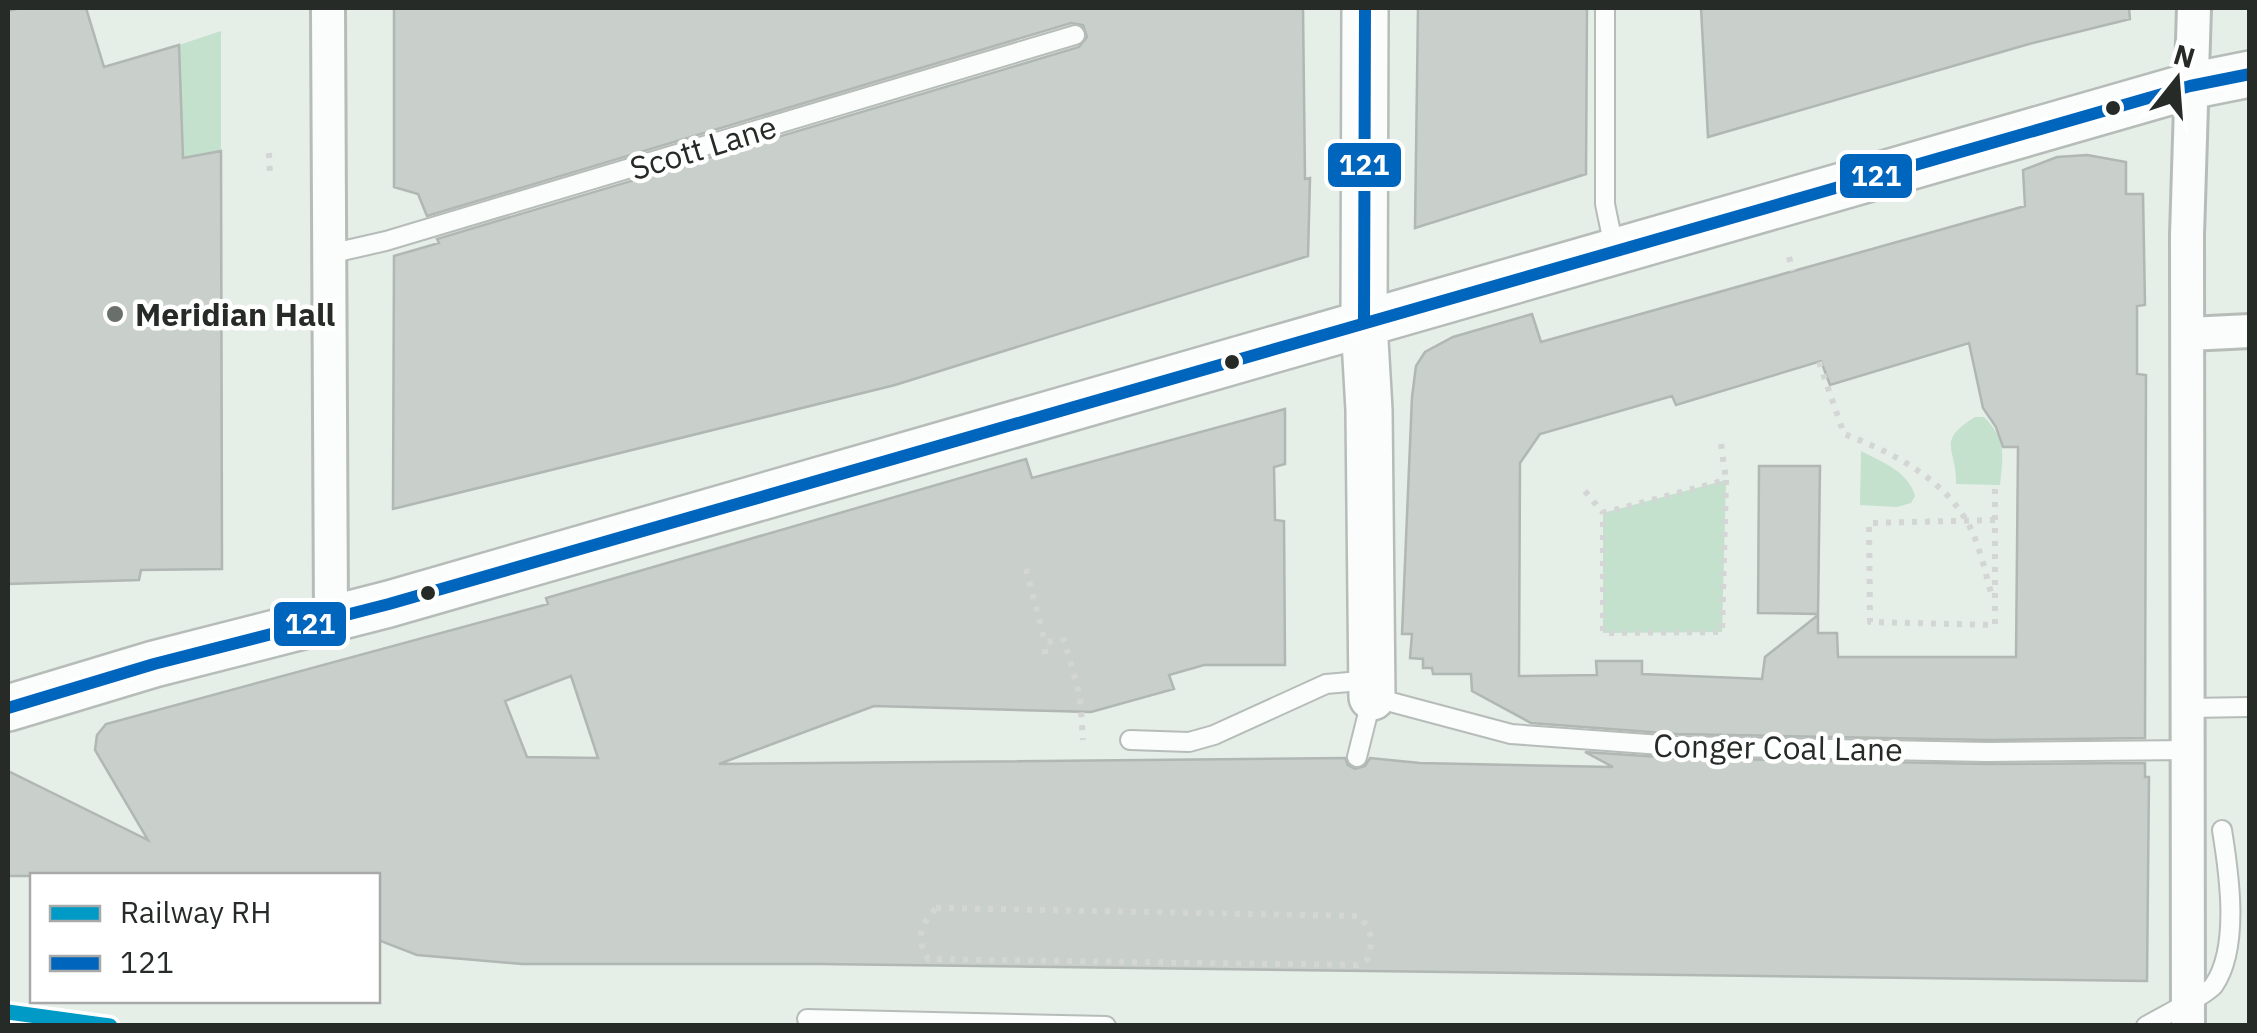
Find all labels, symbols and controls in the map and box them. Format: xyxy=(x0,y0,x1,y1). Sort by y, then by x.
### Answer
north arrow xyxy=(2127,30,2227,130)
text: N xyxy=(2169,35,2200,76)
unlabelled marker xyxy=(2103,98,2123,118)
street label: Scott Lane xyxy=(625,105,781,189)
line badge: 121 xyxy=(1326,141,1403,189)
text: 121 xyxy=(1339,146,1389,183)
line badge: 121 xyxy=(1838,152,1914,200)
text: 121 xyxy=(1851,157,1901,194)
place label: Meridian Hall xyxy=(135,293,336,335)
marker: Meridian Hall xyxy=(104,303,126,325)
unlabelled marker xyxy=(1222,352,1242,372)
unlabelled marker xyxy=(418,583,438,603)
line badge: 121 xyxy=(272,600,348,648)
text: 121 xyxy=(285,605,335,642)
street label: Conger Coal Lane xyxy=(1653,724,1903,770)
legend xyxy=(30,873,380,1003)
text: Railway RH xyxy=(120,892,272,931)
text: 121 xyxy=(120,942,174,981)

